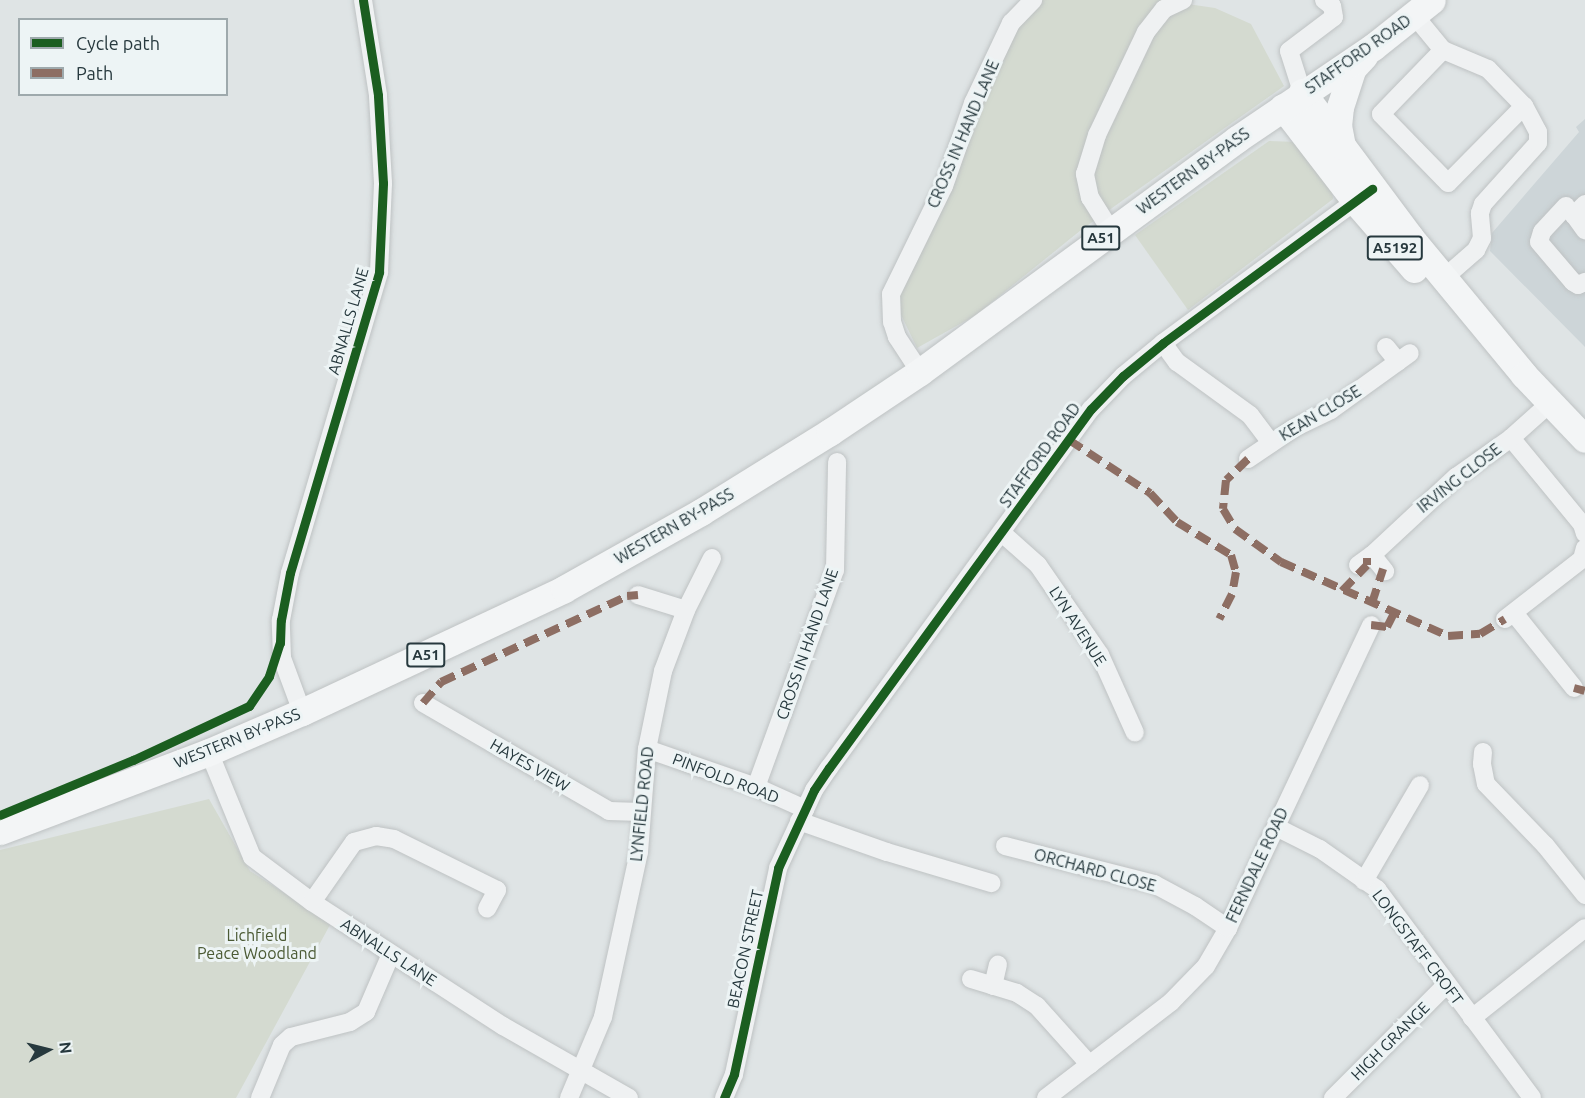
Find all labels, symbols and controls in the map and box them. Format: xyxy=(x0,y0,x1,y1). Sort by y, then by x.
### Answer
street label: STAFFORD ROAD xyxy=(1301,10,1415,98)
legend xyxy=(18,18,228,96)
text: Cycle path xyxy=(76,33,160,53)
street label: CROSS IN HAND LANE xyxy=(923,57,1003,211)
text: Path xyxy=(76,63,113,83)
street label: WESTERN BY-PASS xyxy=(1133,124,1253,218)
road number: A51 xyxy=(1080,226,1122,250)
road number: A5192 xyxy=(1366,236,1424,260)
street label: ABNALLS LANE xyxy=(324,265,372,377)
street label: KEAN CLOSE xyxy=(1276,381,1364,445)
street label: STAFFORD ROAD xyxy=(996,399,1084,511)
street label: IRVING CLOSE xyxy=(1413,439,1505,517)
street label: WESTERN BY-PASS xyxy=(611,484,737,568)
street label: CROSS IN HAND LANE xyxy=(772,566,842,722)
street label: LYN AVENUE xyxy=(1045,583,1111,669)
road number: A51 xyxy=(405,643,447,667)
street label: WESTERN BY-PASS xyxy=(171,704,303,772)
street label: HAYES VIEW xyxy=(487,735,573,795)
street label: LYNFIELD ROAD xyxy=(626,745,658,863)
street label: PINFOLD ROAD xyxy=(670,749,782,807)
street label: FERNDALE ROAD xyxy=(1222,804,1292,926)
street label: ORCHARD CLOSE xyxy=(1032,844,1158,896)
street label: LONGSTAFF CROFT xyxy=(1368,886,1468,1008)
street label: BEACON STREET xyxy=(723,888,767,1010)
street label: ABNALLS LANE xyxy=(338,914,440,990)
park label: Lichfield Peace Woodland xyxy=(197,925,317,963)
street label: HIGH GRANGE xyxy=(1347,998,1433,1084)
north arrow xyxy=(18,1020,78,1080)
text: N xyxy=(56,1041,76,1055)

